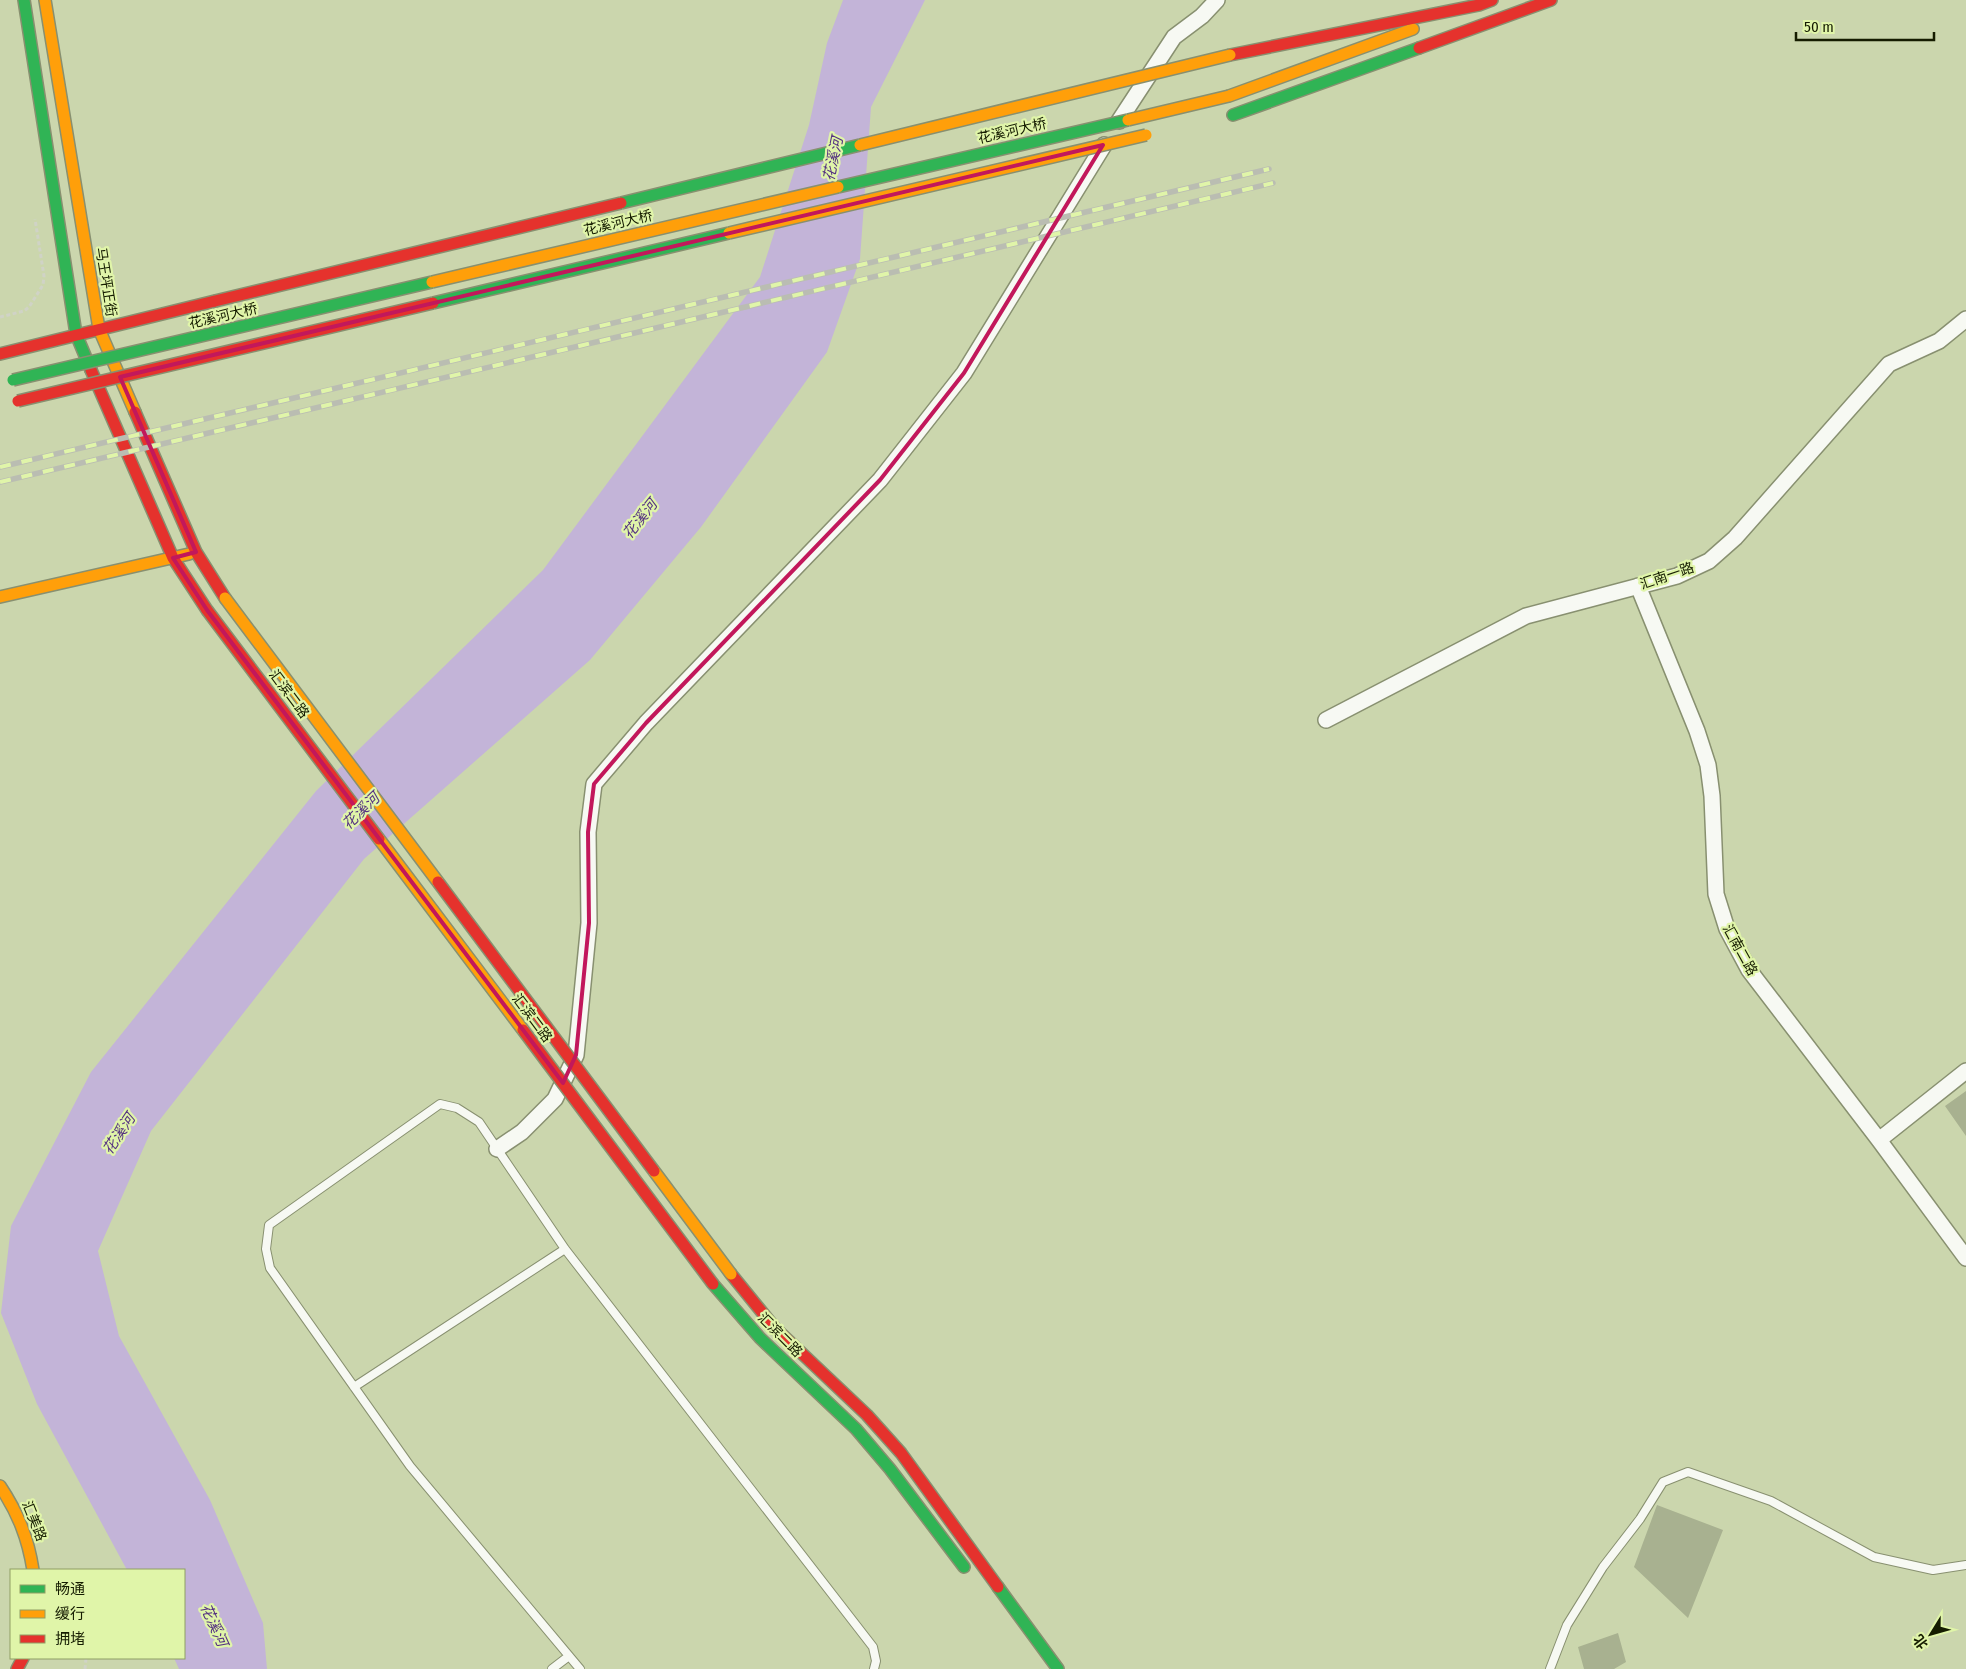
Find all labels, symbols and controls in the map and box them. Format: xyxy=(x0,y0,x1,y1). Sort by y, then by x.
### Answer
scale bar xyxy=(1796,10,1934,42)
text: 50 m xyxy=(1804,18,1834,36)
street label: 花溪河大桥 xyxy=(976,115,1048,147)
water label: 花溪河 xyxy=(820,132,847,183)
street label: 花溪河大桥 xyxy=(582,207,654,239)
street label: 马王坪正街 xyxy=(92,246,120,318)
street label: 花溪河大桥 xyxy=(187,300,259,332)
water label: 花溪河 xyxy=(619,494,663,542)
street label: 汇南一路 xyxy=(1638,559,1696,593)
street label: 汇滨二路 xyxy=(265,667,313,721)
water label: 花溪河 xyxy=(339,787,386,833)
street label: 汇南二路 xyxy=(1719,921,1761,979)
street label: 汇滨二路 xyxy=(508,991,556,1045)
water label: 花溪河 xyxy=(99,1108,141,1158)
street label: 汇滨二路 xyxy=(754,1309,806,1361)
street label: 汇美路 xyxy=(18,1498,50,1544)
legend xyxy=(10,1569,185,1659)
text: 畅通 xyxy=(55,1580,85,1598)
water label: 花溪河 xyxy=(197,1601,233,1652)
text: 缓行 xyxy=(55,1605,85,1623)
north arrow xyxy=(1906,1609,1956,1659)
text: 拥堵 xyxy=(55,1630,85,1648)
text: 北 xyxy=(1910,1631,1932,1652)

